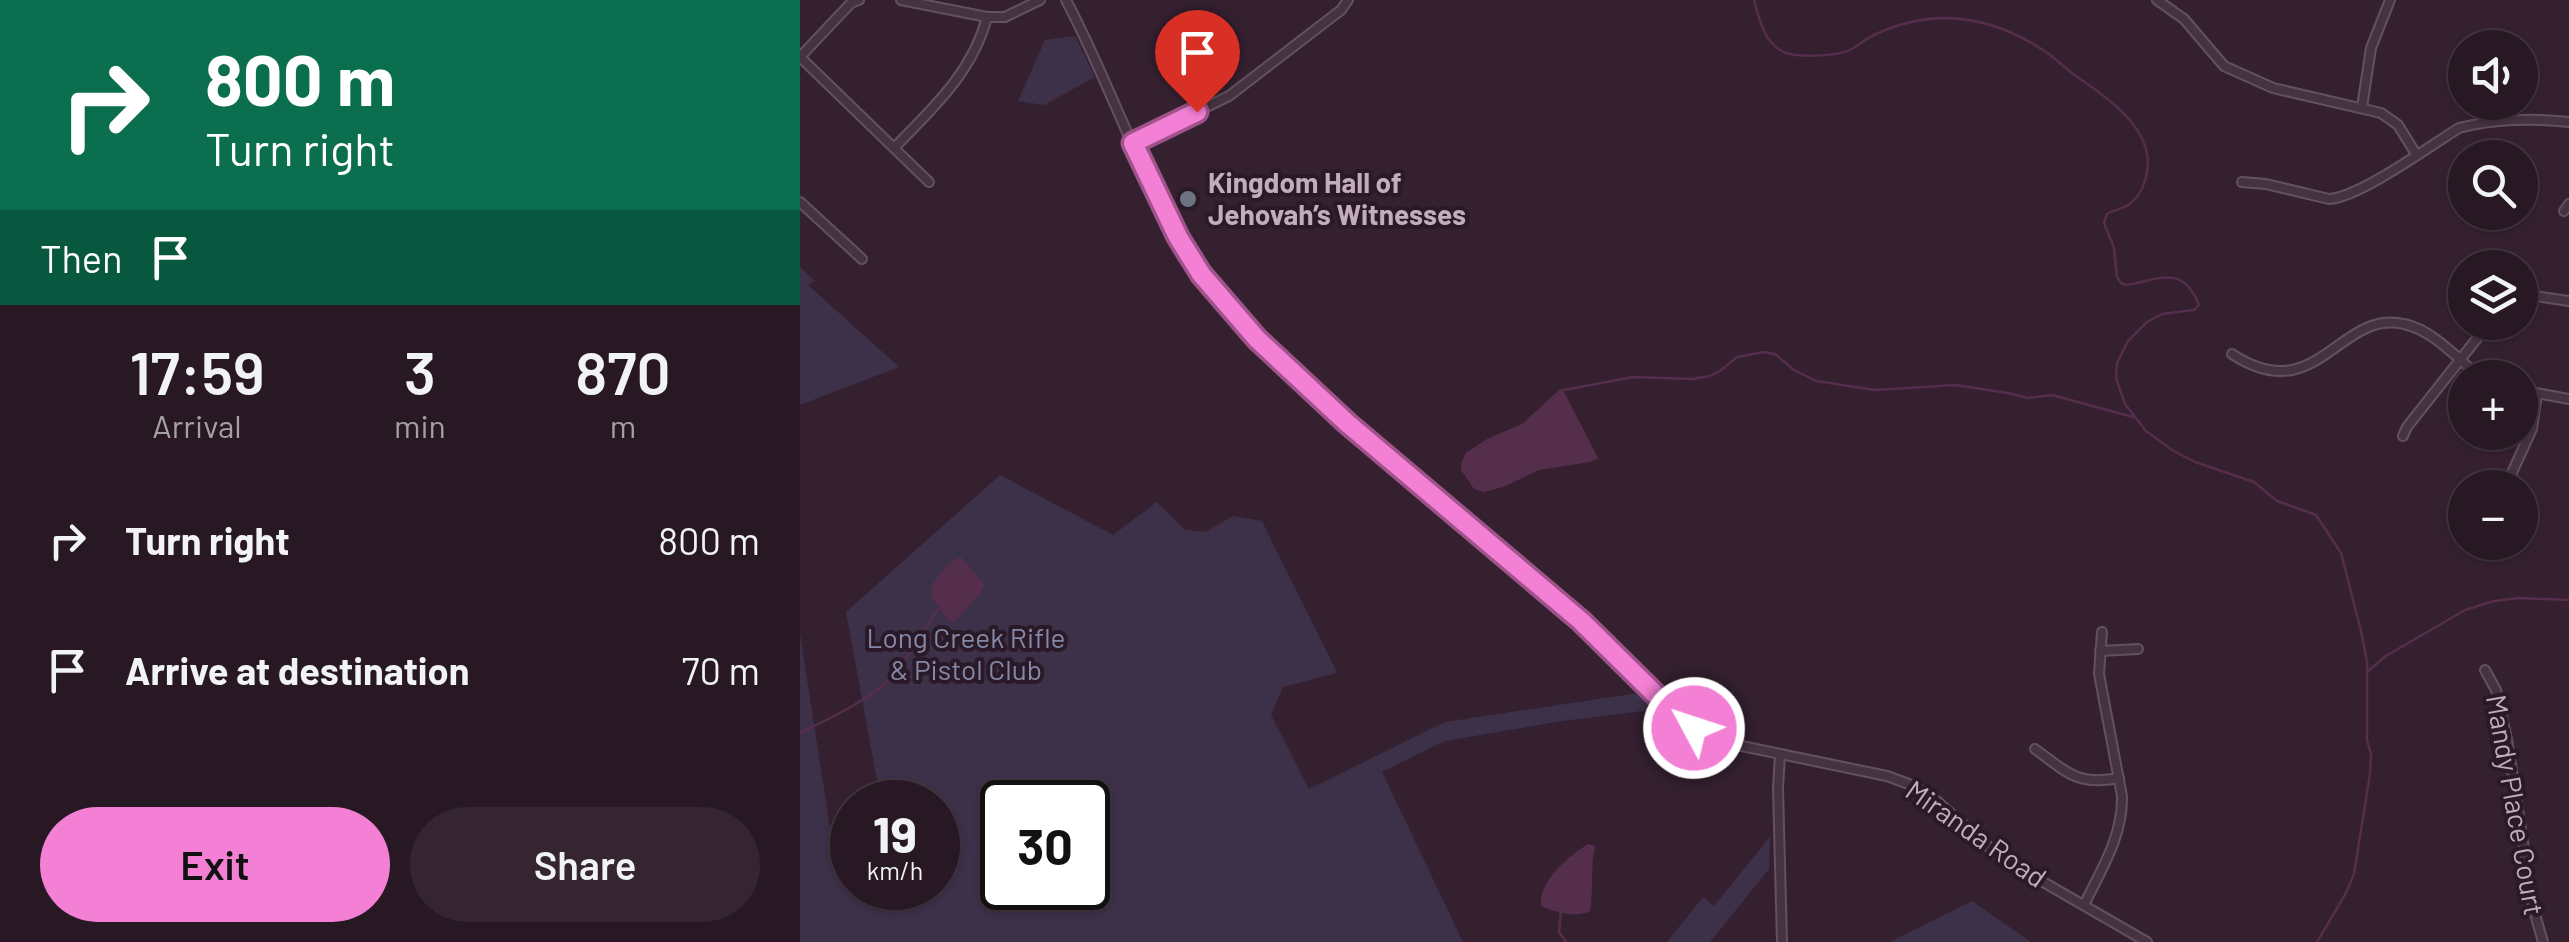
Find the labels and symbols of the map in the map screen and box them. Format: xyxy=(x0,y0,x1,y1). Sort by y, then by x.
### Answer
pin xyxy=(1155,10,1240,113)
place label: Kingdom Hall of Jehovah’s Witnesses xyxy=(1208,165,1466,231)
marker: Kingdom Hall of Jehovah’s Witnesses xyxy=(1177,188,1199,210)
park label: Long Creek Rifle & Pistol Club xyxy=(867,620,1065,686)
position arrow xyxy=(1642,676,1746,780)
street label: Mandy Place Court xyxy=(2480,692,2552,918)
street label: Miranda Road xyxy=(1900,772,2053,894)
speed limit sign: 30 xyxy=(980,780,1110,910)

